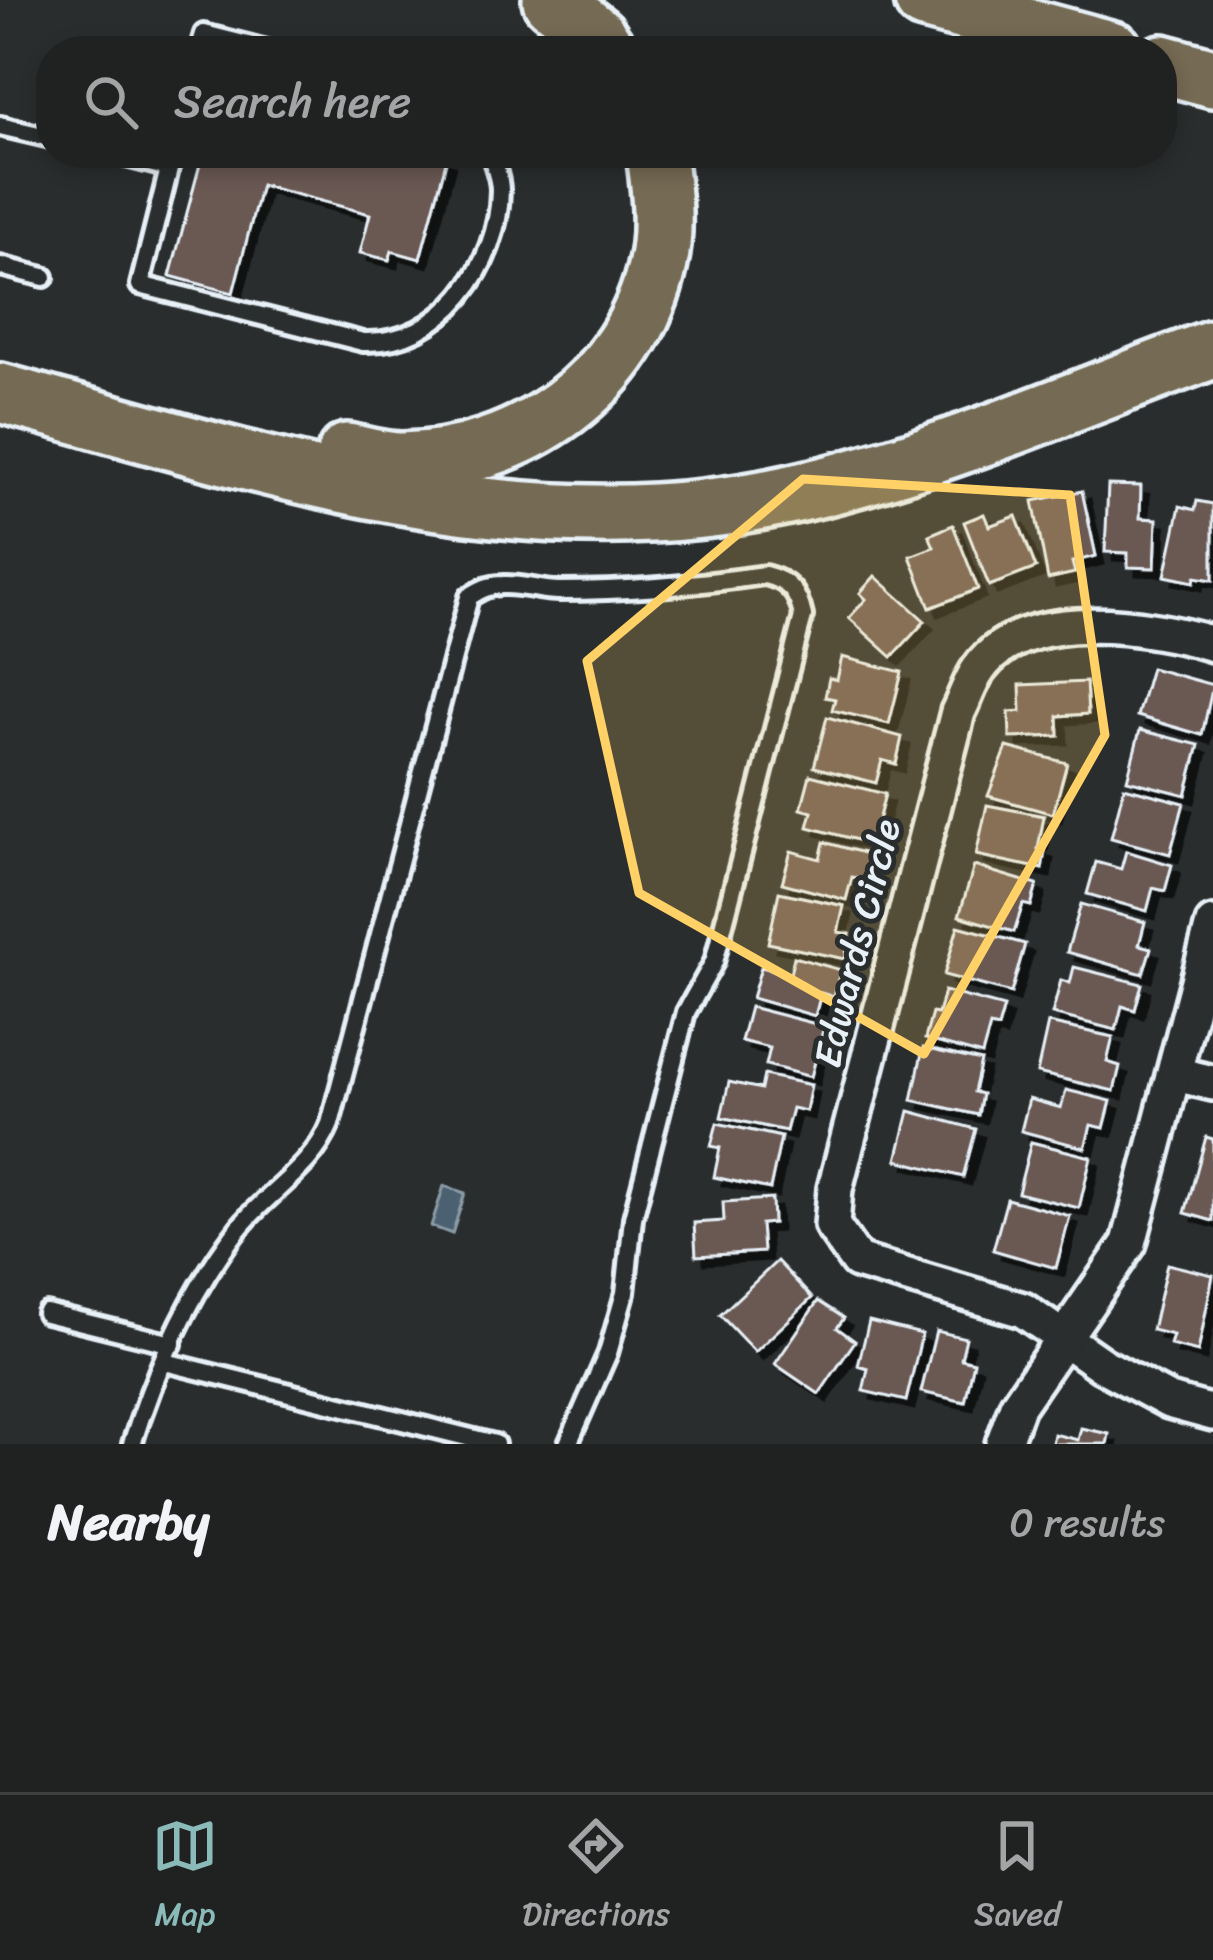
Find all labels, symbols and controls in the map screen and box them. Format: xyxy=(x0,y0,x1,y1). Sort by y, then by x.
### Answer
search box xyxy=(36,36,1177,168)
text: Search here xyxy=(174,62,411,142)
icon: search xyxy=(78,69,144,135)
street label: Edwards Circle xyxy=(792,811,921,1075)
text: Nearby xyxy=(48,1477,209,1567)
text: 0 results xyxy=(1009,1488,1165,1557)
tab: Map xyxy=(152,1813,218,1943)
tab: Directions xyxy=(522,1813,670,1943)
tab: Saved xyxy=(974,1813,1061,1943)

